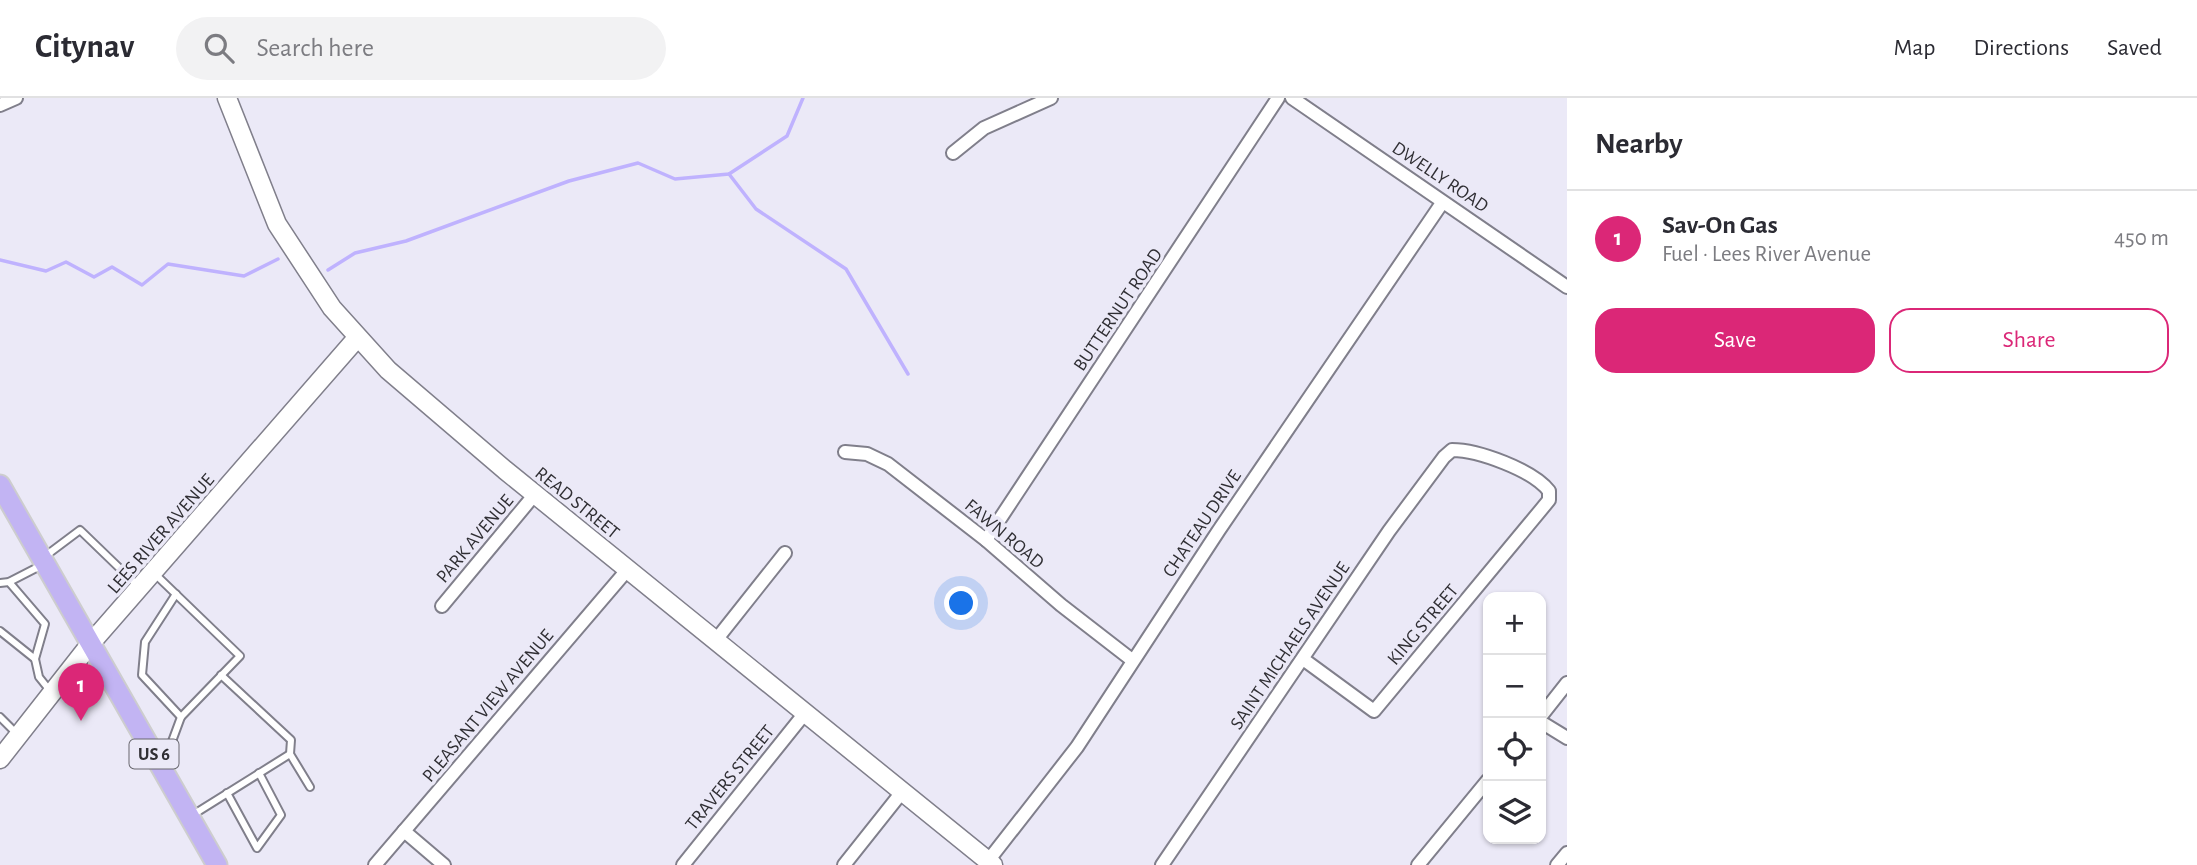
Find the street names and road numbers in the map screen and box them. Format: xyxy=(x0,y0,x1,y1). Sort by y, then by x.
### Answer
street label: DWELLY ROAD xyxy=(1389,138,1492,216)
street label: BUTTERNUT ROAD xyxy=(1070,245,1166,374)
street label: READ STREET xyxy=(531,464,623,543)
street label: CHATEAU DRIVE xyxy=(1160,467,1245,581)
street label: LEES RIVER AVENUE xyxy=(104,471,218,597)
street label: PARK AVENUE xyxy=(433,491,517,587)
street label: FAWN ROAD xyxy=(961,496,1047,573)
street label: SAINT MICHAELS AVENUE xyxy=(1227,559,1353,733)
street label: KING STREET xyxy=(1384,581,1462,669)
street label: PLEASANT VIEW AVENUE xyxy=(419,626,557,786)
street label: TRAVERS STREET xyxy=(682,722,778,834)
road number: US 6 xyxy=(130,740,178,768)

